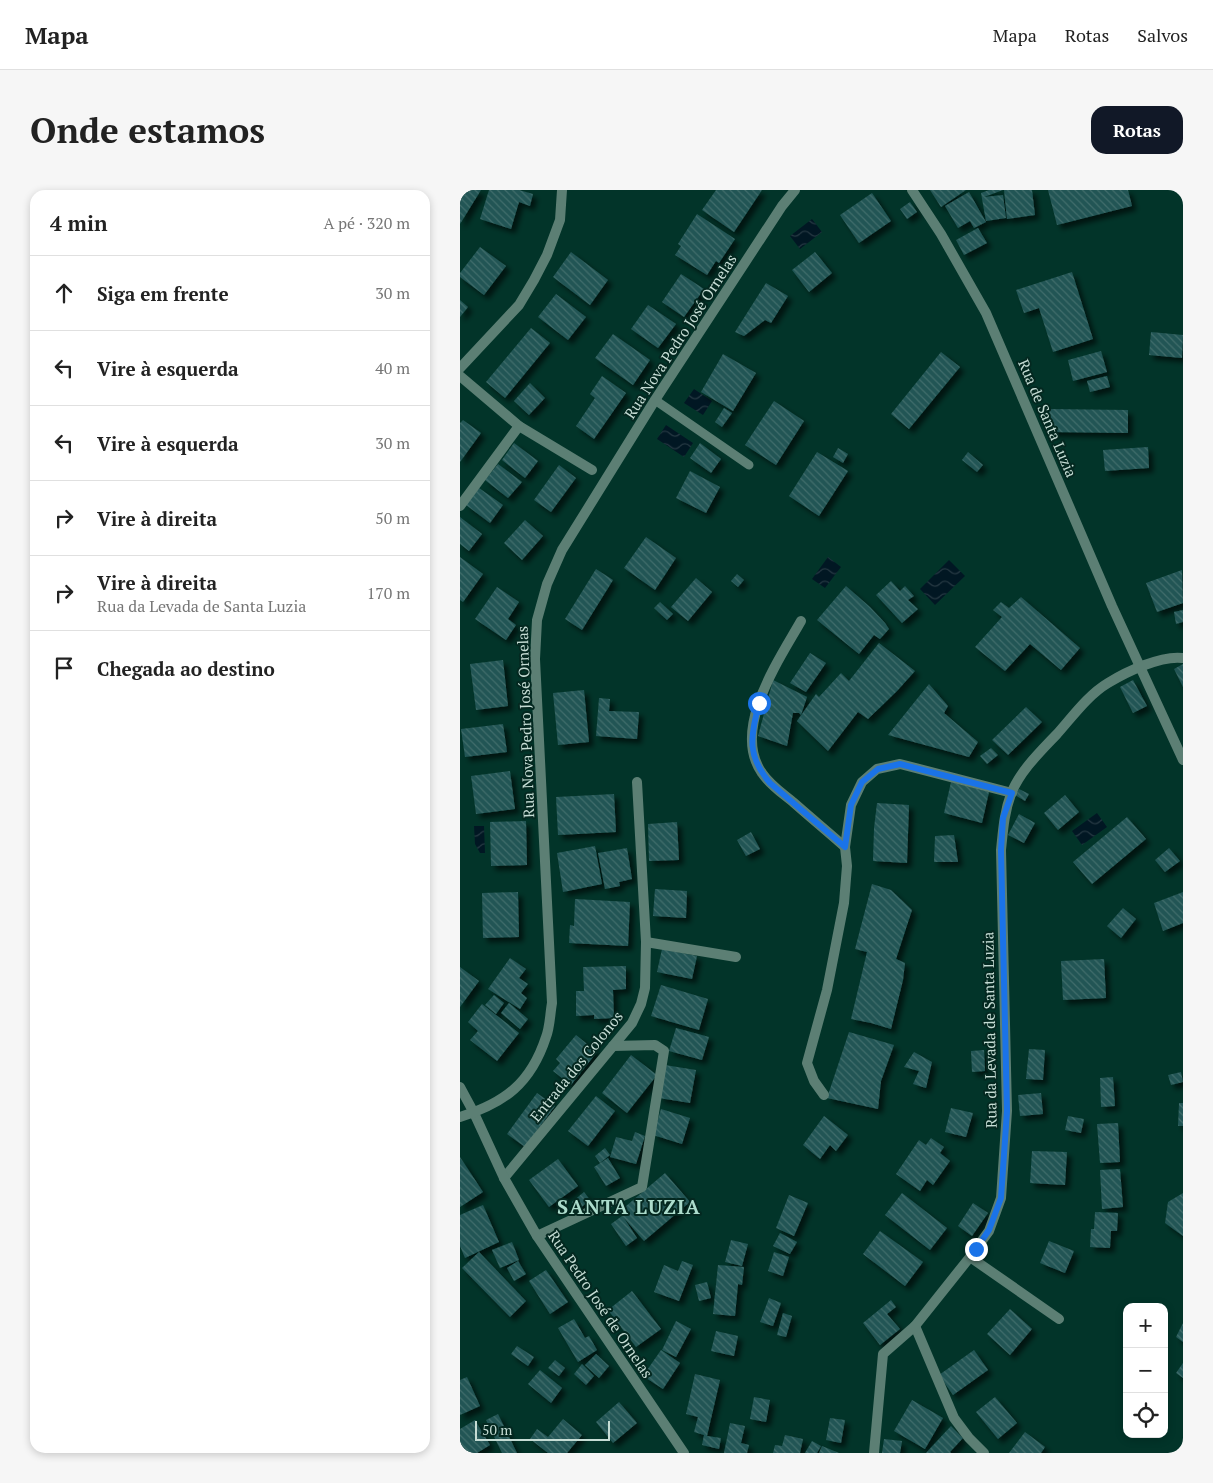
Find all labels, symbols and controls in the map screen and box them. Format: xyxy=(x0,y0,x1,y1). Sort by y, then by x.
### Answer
text: Mapa xyxy=(25,19,89,51)
text: Mapa xyxy=(993,23,1037,47)
text: Rotas xyxy=(1065,23,1109,47)
text: Salvos xyxy=(1137,23,1188,47)
button: Rotas xyxy=(1091,106,1183,154)
text: Onde estamos xyxy=(30,107,265,153)
text: 4 min xyxy=(50,209,107,237)
text: A pé · 320 m xyxy=(323,212,410,234)
street label: Rua Nova Pedro José Ornelas xyxy=(619,250,741,422)
icon: ahead xyxy=(50,279,78,307)
text: Siga em frente xyxy=(97,281,229,306)
text: 30 m xyxy=(375,282,410,304)
icon: left xyxy=(50,354,78,382)
text: Vire à esquerda xyxy=(97,356,239,381)
street label: Rua de Santa Luzia xyxy=(1014,356,1082,481)
text: 40 m xyxy=(375,357,410,379)
icon: left xyxy=(50,429,78,457)
text: Vire à esquerda xyxy=(97,431,239,456)
text: 30 m xyxy=(375,432,410,454)
icon: right xyxy=(50,504,78,532)
text: Vire à direita xyxy=(97,506,217,531)
text: 50 m xyxy=(375,507,410,529)
text: Vire à direita xyxy=(97,570,217,595)
icon: right xyxy=(50,579,78,607)
text: 170 m xyxy=(367,582,410,604)
text: Rua da Levada de Santa Luzia xyxy=(97,595,306,617)
street label: Rua Nova Pedro José Ornelas xyxy=(512,626,538,818)
icon: arrive xyxy=(50,654,78,682)
text: Chegada ao destino xyxy=(97,656,275,681)
route start xyxy=(748,692,771,715)
street label: Rua da Levada de Santa Luzia xyxy=(977,931,1001,1128)
street label: Entrada dos Colonos xyxy=(525,1006,627,1126)
district label: SANTA LUZIA xyxy=(557,1193,701,1220)
street label: Rua Pedro José de Ornelas xyxy=(544,1226,658,1382)
route end xyxy=(965,1238,988,1261)
map controls xyxy=(1123,1303,1168,1438)
button: + xyxy=(1123,1303,1168,1348)
button: − xyxy=(1123,1348,1168,1393)
button: locate xyxy=(1123,1393,1168,1438)
scale bar xyxy=(475,1418,610,1441)
text: 50 m xyxy=(482,1420,512,1439)

